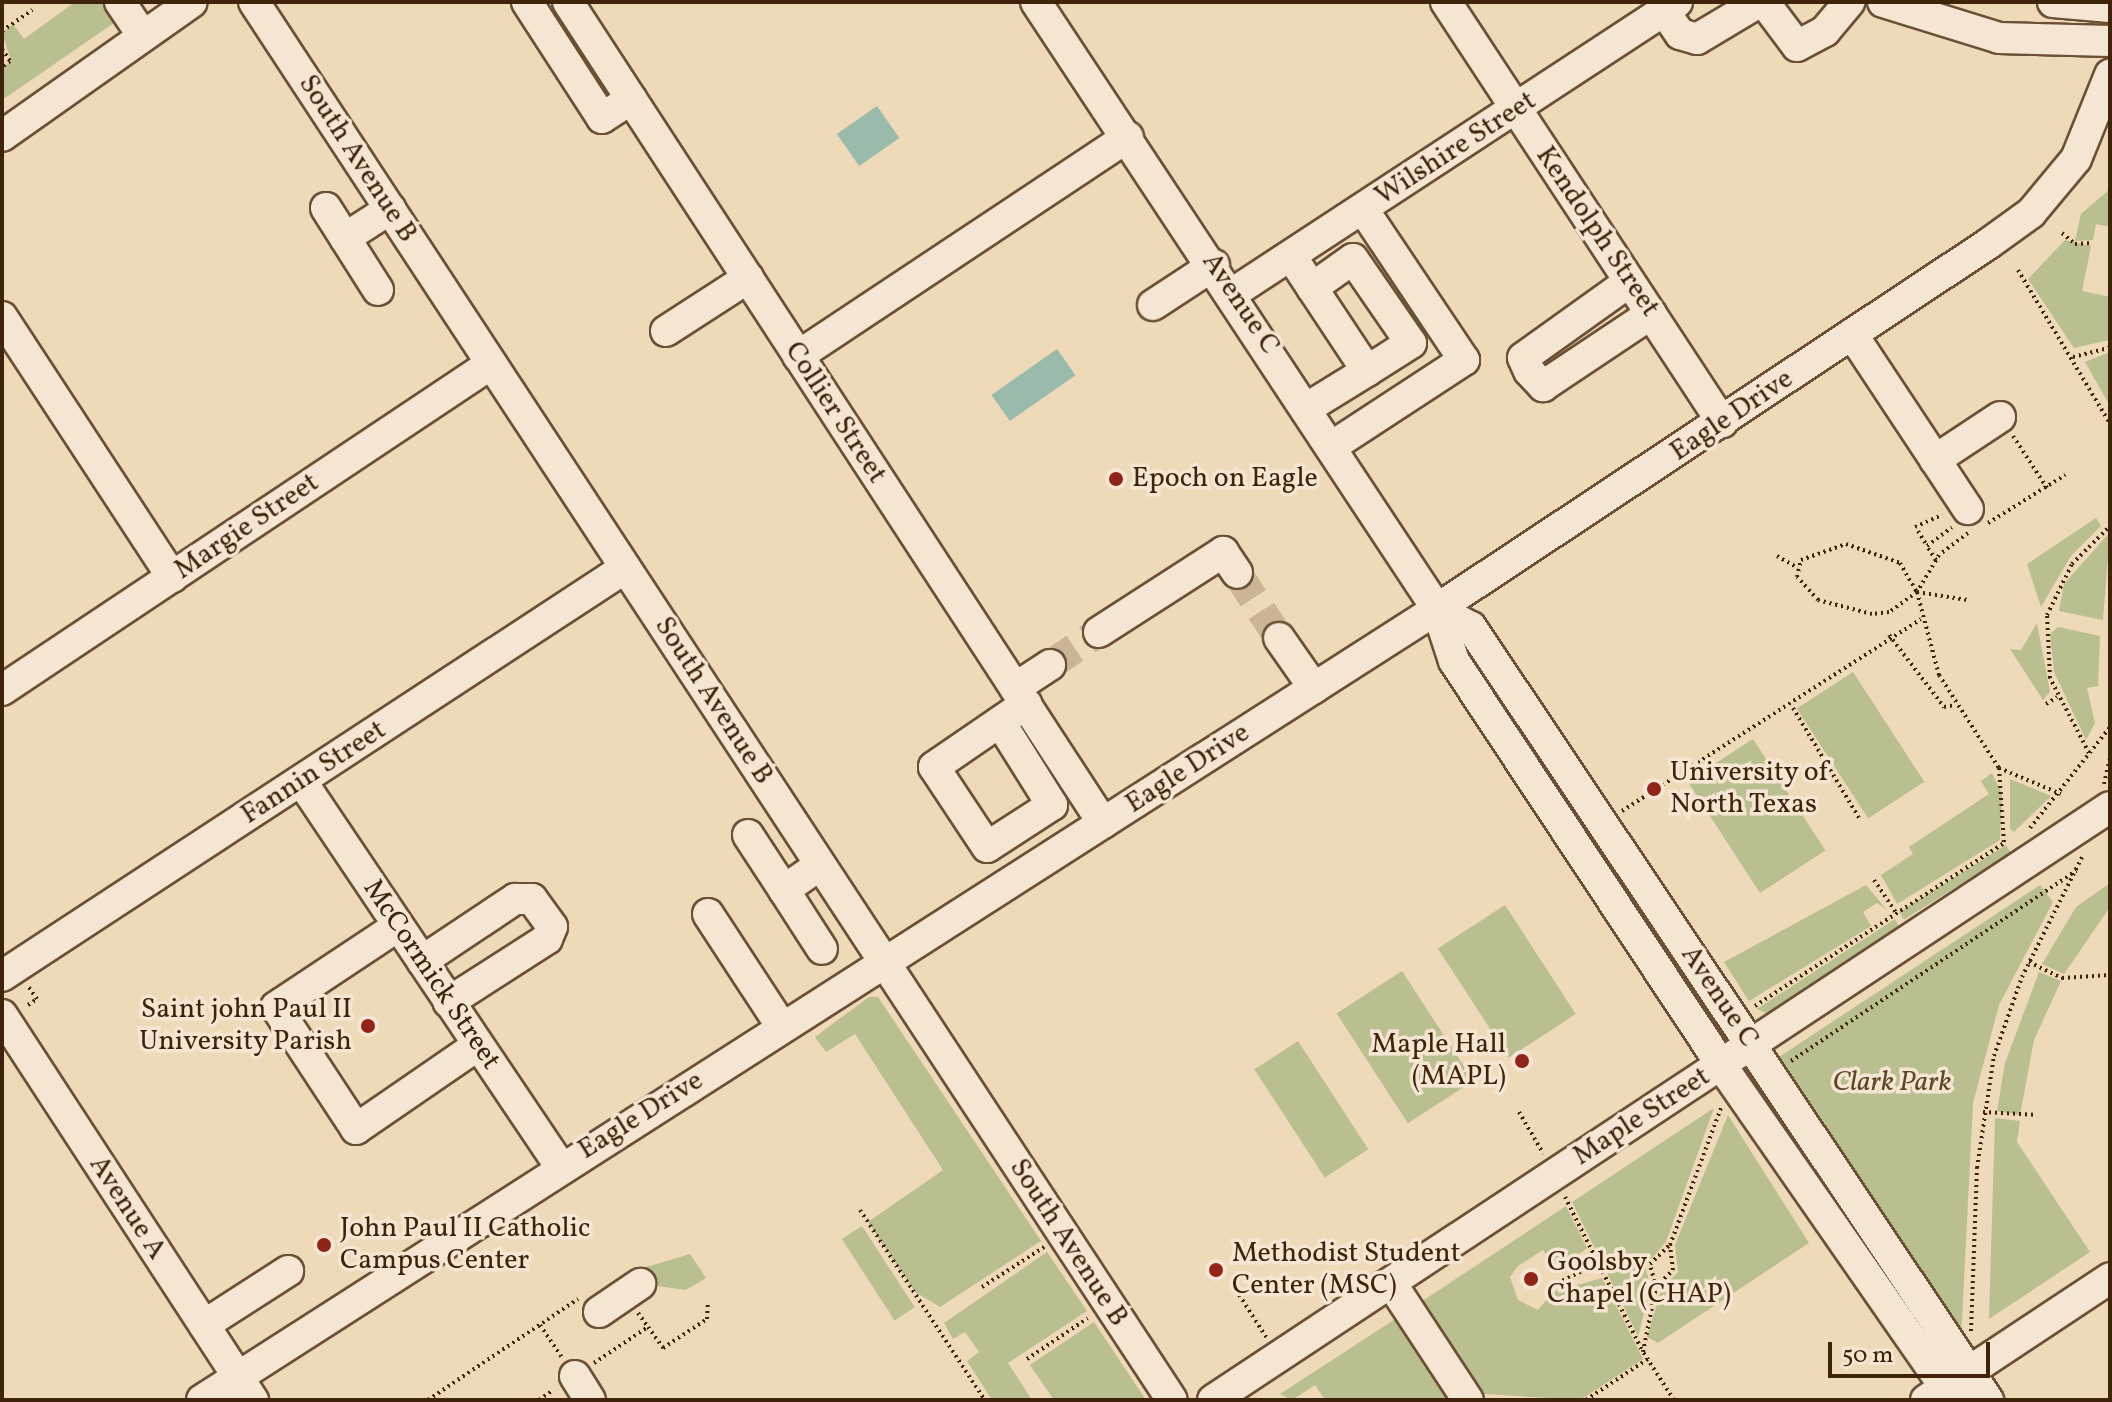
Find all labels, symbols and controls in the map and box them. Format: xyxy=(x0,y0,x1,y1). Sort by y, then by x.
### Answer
street label: South Avenue B xyxy=(290,69,424,249)
street label: Wilshire Street xyxy=(1369,84,1543,214)
street label: Kendolph Street xyxy=(1528,141,1666,323)
street label: Avenue C xyxy=(1194,247,1286,361)
street label: Collier Street xyxy=(777,336,893,490)
street label: Eagle Drive xyxy=(1664,363,1800,469)
place label: Epoch on Eagle xyxy=(1132,462,1318,496)
street label: Margie Street xyxy=(168,466,326,588)
marker: Epoch on Eagle xyxy=(1107,470,1125,488)
street label: South Avenue B xyxy=(646,611,780,791)
street label: Fannin Street xyxy=(235,714,393,832)
street label: Eagle Drive xyxy=(1120,717,1256,821)
place label: University of North Texas xyxy=(1670,756,1829,822)
marker: University of North Texas xyxy=(1645,780,1663,798)
street label: McCormick Street xyxy=(355,873,507,1077)
street label: Avenue C xyxy=(1673,940,1765,1054)
place label: Saint john Paul II University Parish xyxy=(138,993,352,1059)
marker: Saint john Paul II University Parish xyxy=(359,1017,377,1035)
place label: Maple Hall (MAPL) xyxy=(1371,1028,1506,1094)
marker: Maple Hall (MAPL) xyxy=(1513,1052,1531,1070)
street label: Maple Street xyxy=(1567,1060,1717,1174)
street label: Eagle Drive xyxy=(572,1064,710,1168)
park label: Clark Park xyxy=(1832,1066,1952,1100)
street label: Avenue A xyxy=(81,1150,173,1266)
street label: South Avenue B xyxy=(1001,1153,1135,1333)
place label: John Paul II Catholic Campus Center xyxy=(340,1212,590,1278)
marker: John Paul II Catholic Campus Center xyxy=(315,1236,333,1254)
place label: Methodist Student Center (MSC) xyxy=(1232,1237,1461,1303)
place label: Goolsby Chapel (CHAP) xyxy=(1547,1246,1731,1312)
marker: Methodist Student Center (MSC) xyxy=(1207,1261,1225,1279)
marker: Goolsby Chapel (CHAP) xyxy=(1522,1270,1540,1288)
scale bar xyxy=(1832,1326,1994,1376)
text: 50 m xyxy=(1842,1339,1894,1373)

